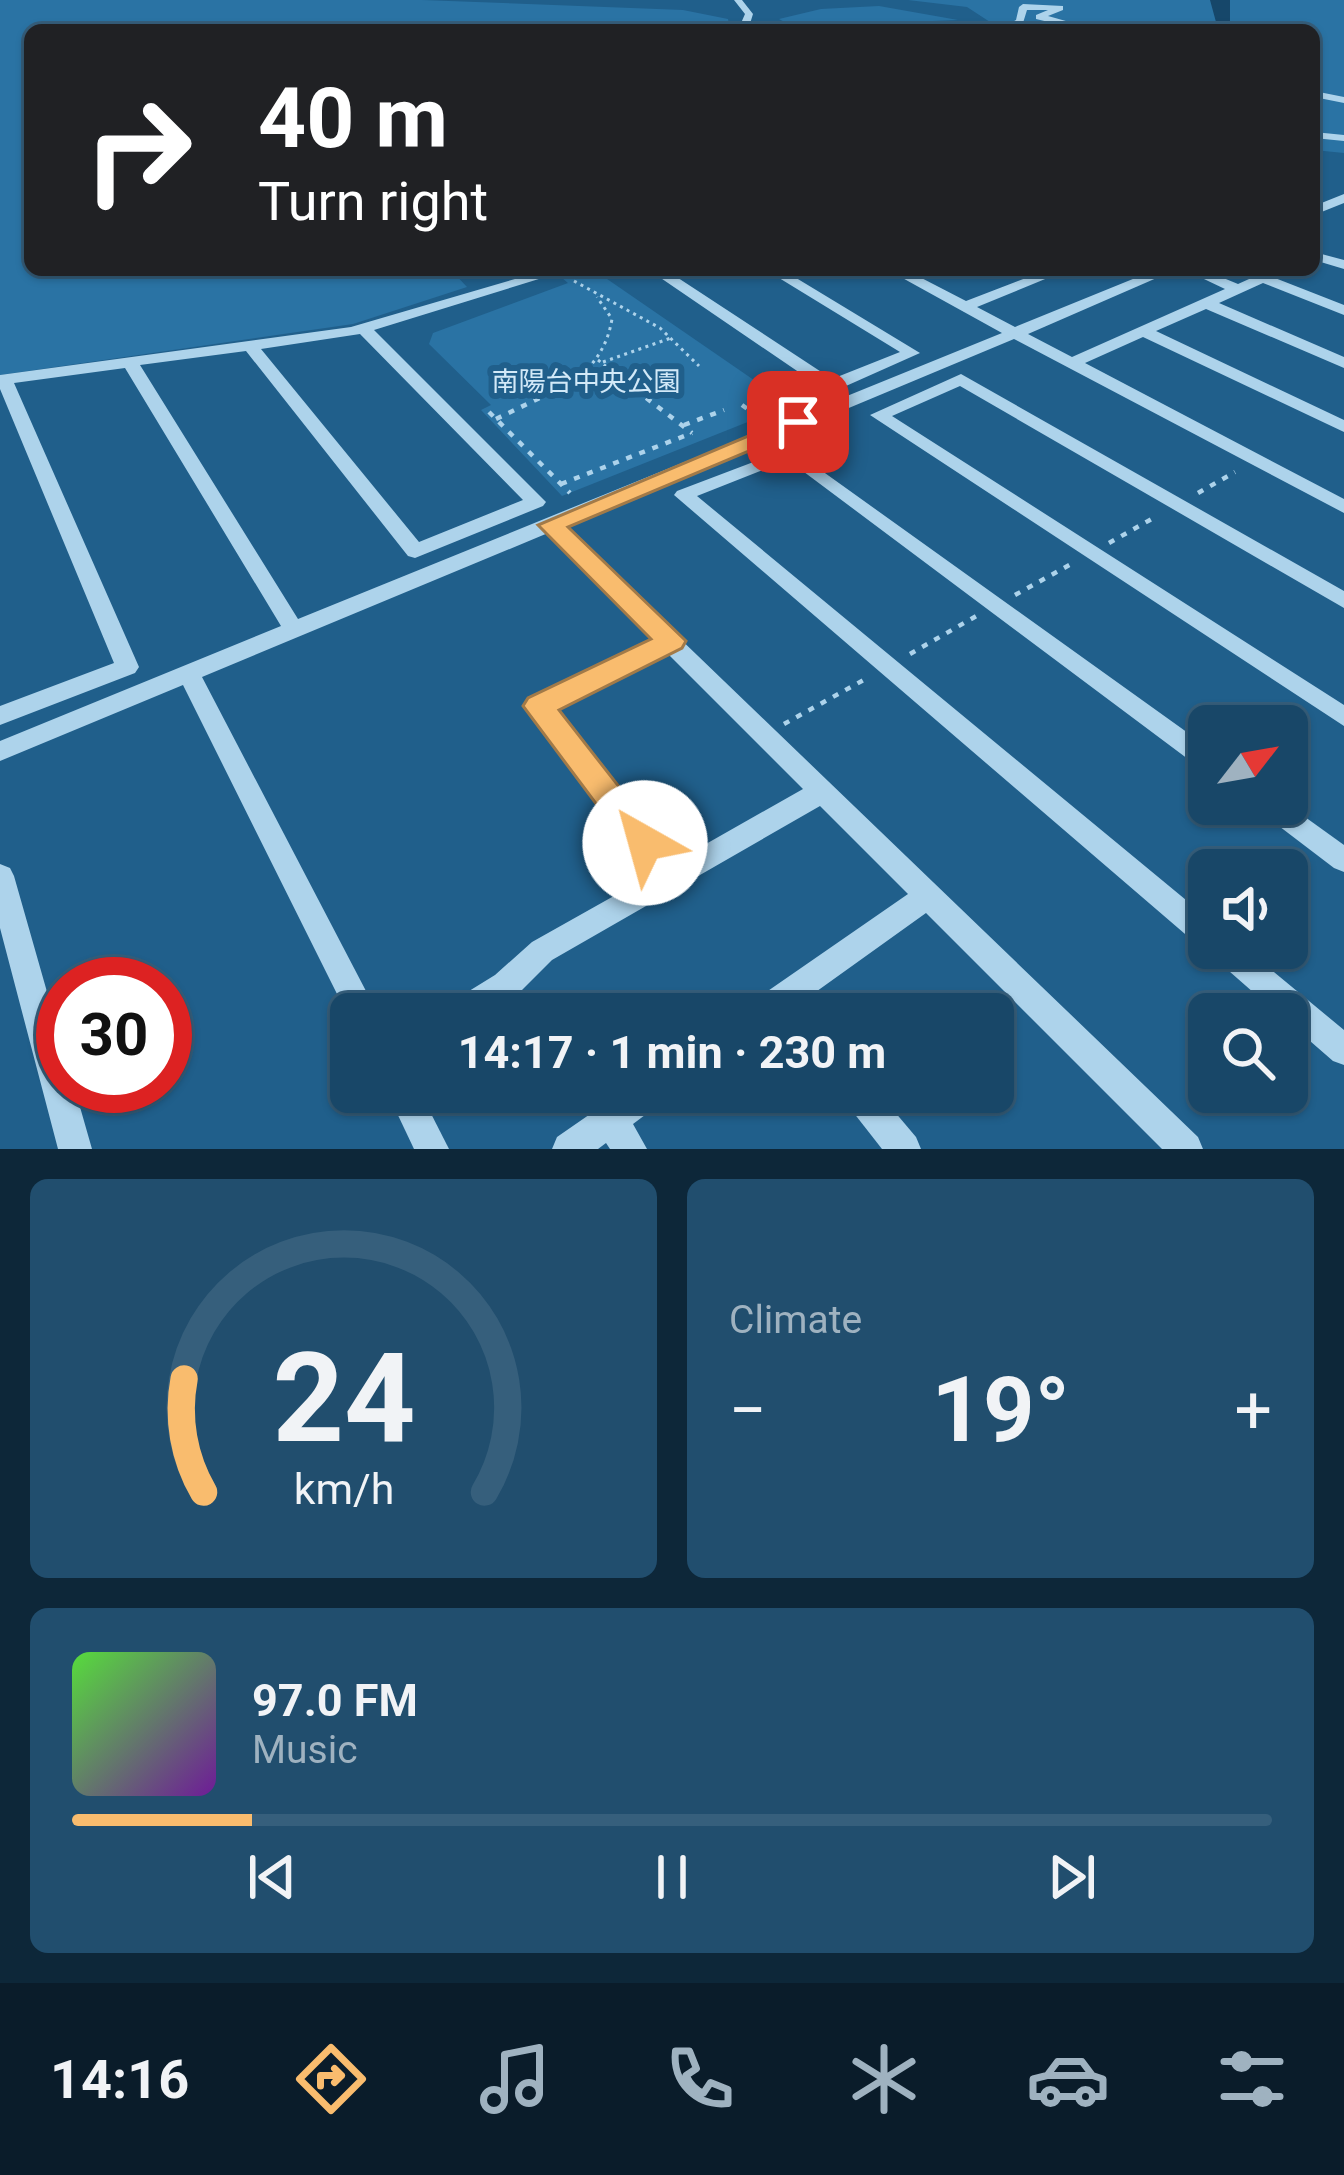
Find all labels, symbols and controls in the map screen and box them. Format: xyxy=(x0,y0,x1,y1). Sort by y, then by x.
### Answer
text: 40 m xyxy=(258,69,448,168)
icon: right xyxy=(60,72,216,228)
text: Turn right xyxy=(258,170,488,233)
park label: 南陽台中央公園 xyxy=(492,366,681,398)
pin xyxy=(747,371,849,473)
icon: arrive xyxy=(765,389,831,455)
north arrow xyxy=(1188,705,1308,825)
map controls xyxy=(1188,705,1308,1113)
position arrow xyxy=(582,780,708,906)
button: sound xyxy=(1188,849,1308,969)
speed limit sign: 30 xyxy=(36,957,192,1113)
button: search xyxy=(1188,993,1308,1113)
text: 14:17 · 1 min · 230 m xyxy=(458,1026,886,1079)
text: Climate xyxy=(729,1297,862,1343)
text: 24 xyxy=(272,1325,415,1471)
text: 19° xyxy=(931,1358,1070,1463)
text: − xyxy=(729,1372,767,1449)
text: + xyxy=(1235,1372,1272,1449)
text: km/h xyxy=(293,1463,394,1513)
text: 97.0 FM xyxy=(252,1674,418,1727)
text: Music xyxy=(252,1727,358,1773)
icon: previous xyxy=(239,1844,305,1910)
icon: pause xyxy=(639,1844,705,1910)
icon: next xyxy=(1039,1844,1105,1910)
icon: directions xyxy=(289,2037,373,2121)
icon: music xyxy=(473,2037,557,2121)
icon: phone xyxy=(658,2037,742,2121)
icon: climate xyxy=(842,2037,926,2121)
icon: car xyxy=(1026,2037,1110,2121)
icon: filters xyxy=(1210,2037,1294,2121)
text: 14:16 xyxy=(50,2048,189,2111)

